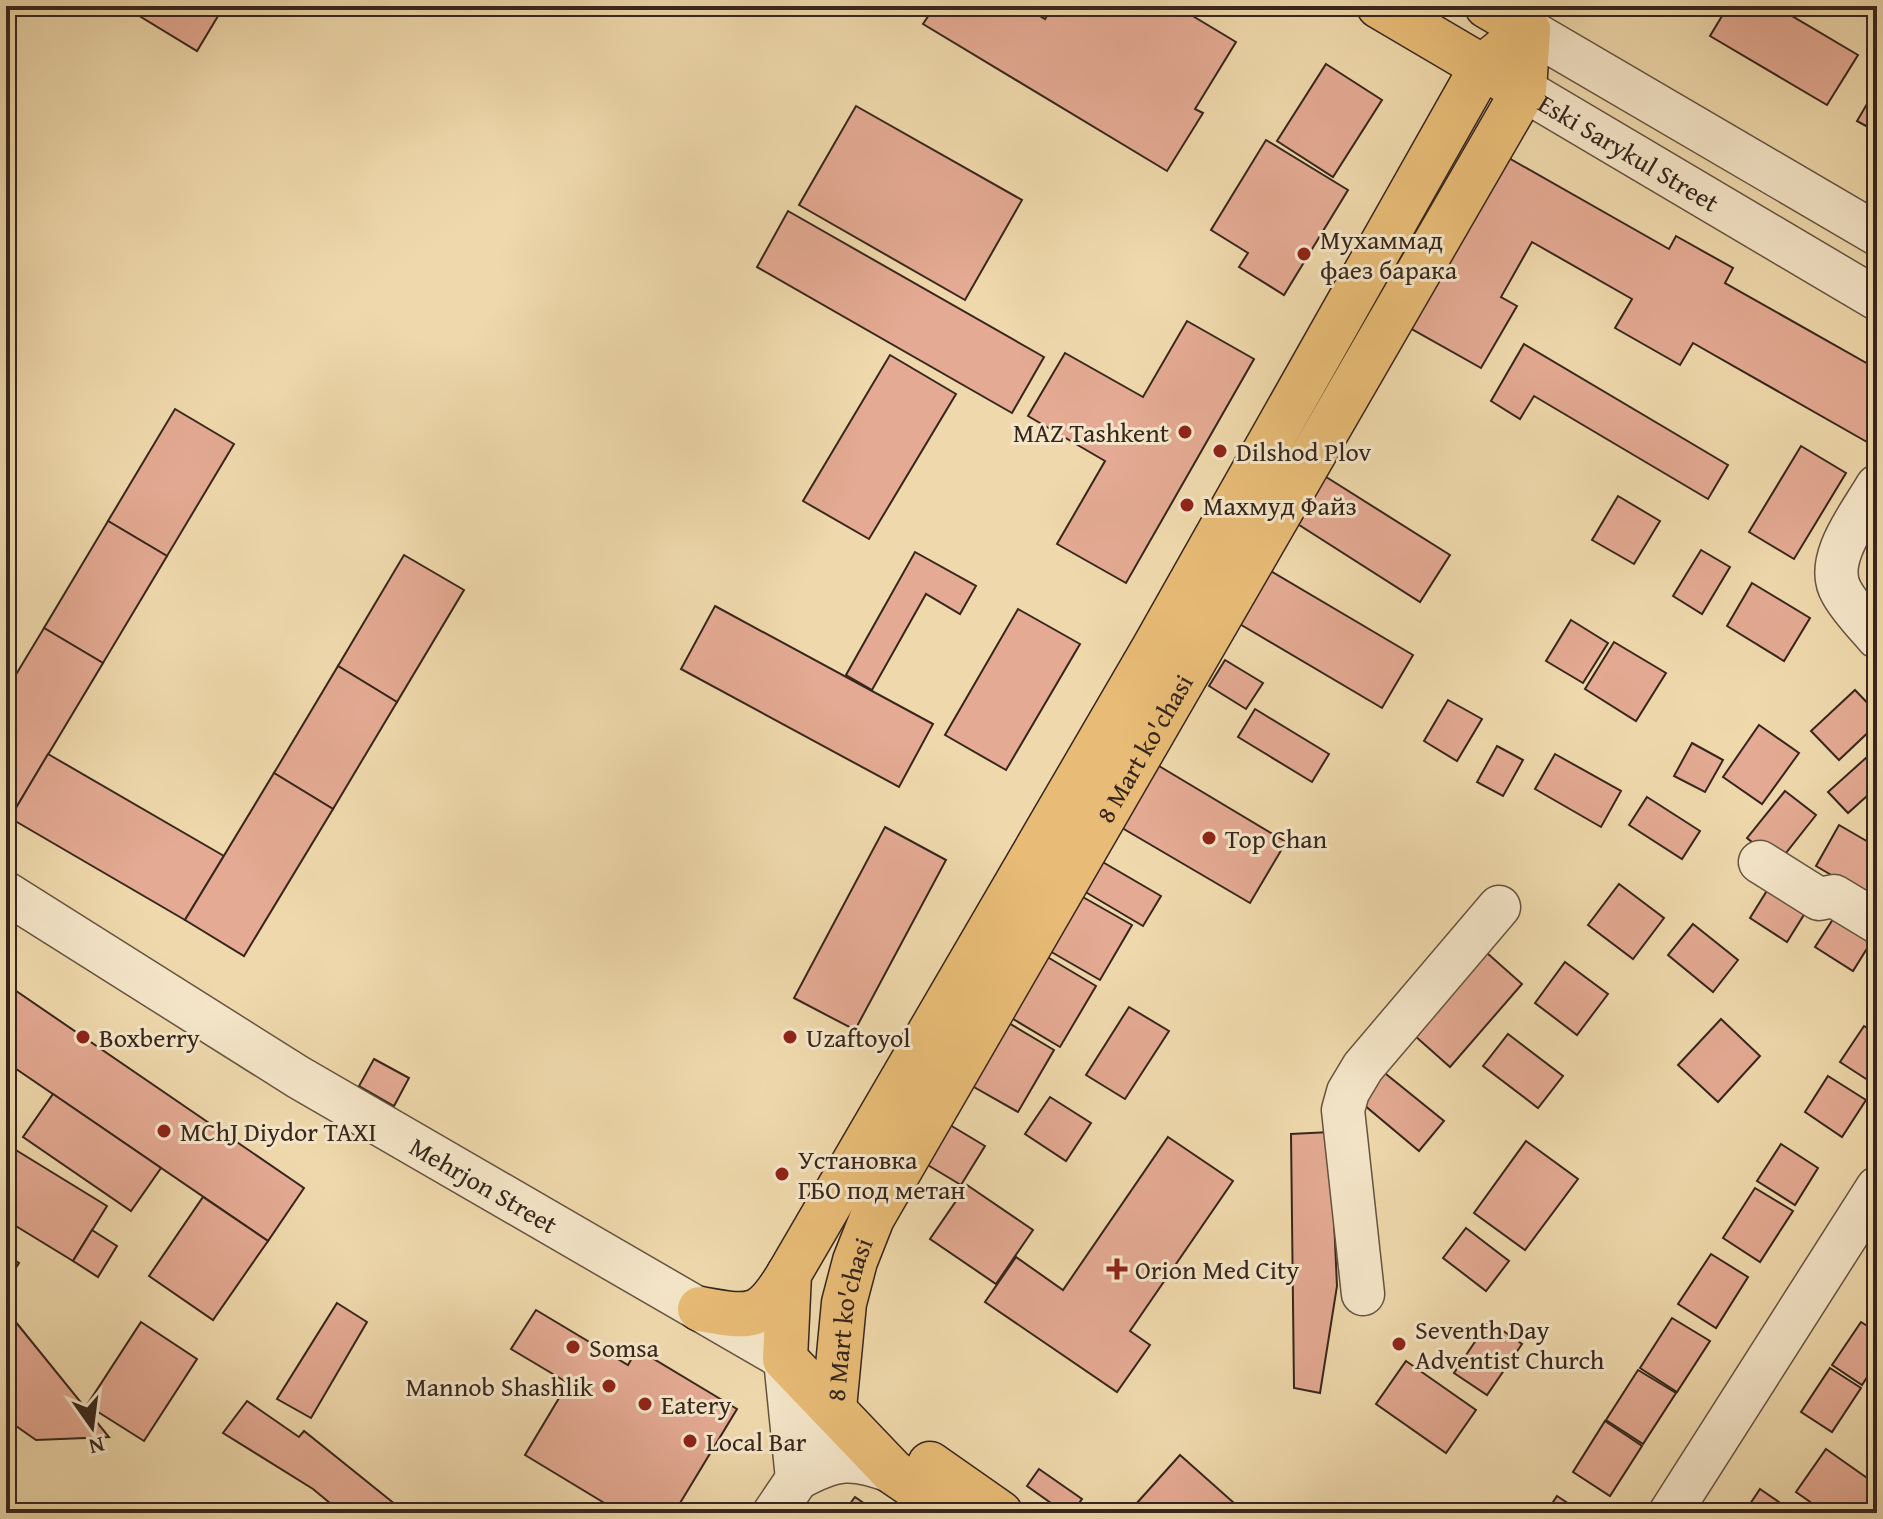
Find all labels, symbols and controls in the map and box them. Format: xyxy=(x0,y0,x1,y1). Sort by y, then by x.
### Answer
street label: Eski Sarykul Street xyxy=(1531,83,1727,221)
place label: Мухаммад фаез барака xyxy=(1320,220,1458,289)
marker: Мухаммад фаез барака xyxy=(1295,245,1313,263)
place label: MAZ Tashkent xyxy=(1013,413,1169,452)
marker: MAZ Tashkent xyxy=(1176,423,1194,441)
place label: Dilshod Plov xyxy=(1236,432,1371,471)
marker: Dilshod Plov xyxy=(1211,442,1229,460)
place label: Махмуд Файз xyxy=(1203,486,1357,525)
marker: Махмуд Файз xyxy=(1178,496,1196,514)
street label: 8 Mart ko'chasi xyxy=(1085,666,1202,830)
place label: Top Chan xyxy=(1225,819,1328,858)
marker: Top Chan xyxy=(1200,829,1218,847)
place label: Boxberry xyxy=(99,1018,200,1057)
place label: Uzaftoyol xyxy=(806,1018,911,1057)
marker: Boxberry xyxy=(74,1028,92,1046)
marker: Uzaftoyol xyxy=(781,1028,799,1046)
place label: MChJ Diydor TAXI xyxy=(180,1112,377,1151)
marker: MChJ Diydor TAXI xyxy=(155,1122,173,1140)
street label: Mehrjon Street xyxy=(403,1126,565,1243)
place label: Установка ГБО под метан xyxy=(798,1140,965,1209)
marker: Установка ГБО под метан xyxy=(773,1165,791,1183)
street label: 8 Mart ko'chasi xyxy=(815,1231,882,1403)
place label: Orion Med City xyxy=(1135,1250,1299,1289)
marker: Orion Med City xyxy=(1106,1258,1128,1280)
place label: Seventh Day Adventist Church xyxy=(1415,1310,1605,1379)
place label: Somsa xyxy=(589,1328,660,1367)
marker: Seventh Day Adventist Church xyxy=(1390,1335,1408,1353)
marker: Somsa xyxy=(564,1338,582,1356)
place label: Mannob Shashlik xyxy=(405,1367,594,1406)
marker: Mannob Shashlik xyxy=(600,1377,618,1395)
place label: Eatery xyxy=(661,1385,732,1424)
north arrow xyxy=(52,1387,132,1467)
marker: Eatery xyxy=(636,1395,654,1413)
place label: Local Bar xyxy=(706,1422,807,1461)
text: N xyxy=(86,1429,108,1464)
marker: Local Bar xyxy=(681,1432,699,1450)

